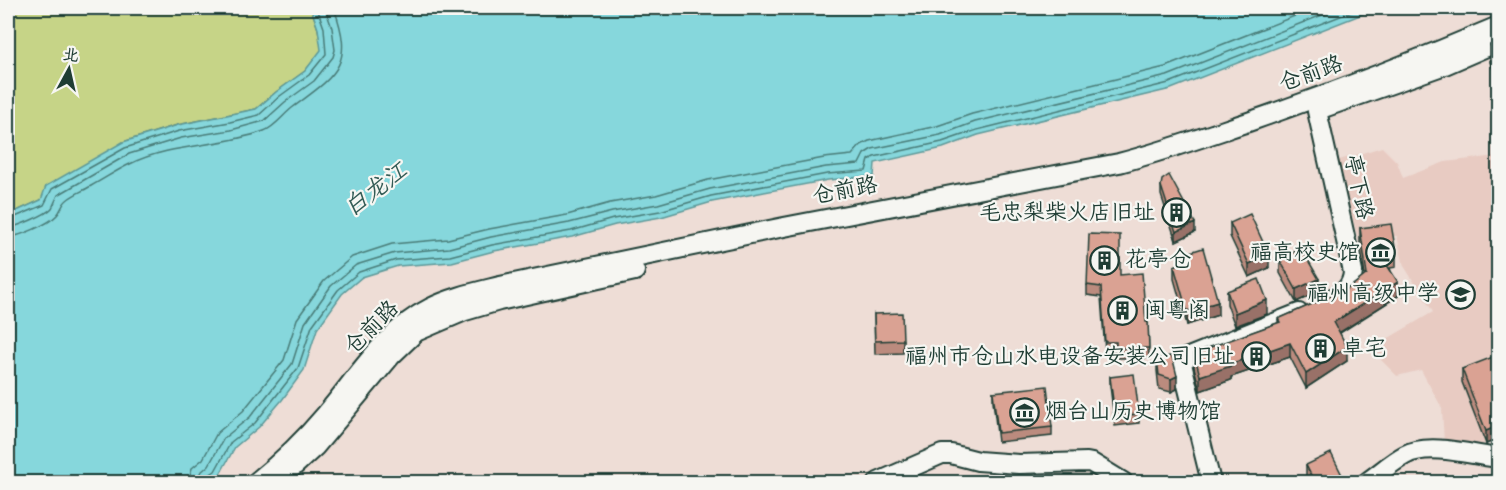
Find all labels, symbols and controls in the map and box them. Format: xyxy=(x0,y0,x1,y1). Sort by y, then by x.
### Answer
north arrow xyxy=(39,39,99,99)
text: 北 xyxy=(61,44,80,67)
street label: 仓前路 xyxy=(1275,50,1347,98)
street label: 亭下路 xyxy=(1337,152,1379,222)
water label: 白龙江 xyxy=(338,155,415,224)
street label: 仓前路 xyxy=(810,171,880,211)
building icon: 毛忠梨柴火店旧址 xyxy=(1160,197,1192,229)
place label: 毛忠梨柴火店旧址 xyxy=(979,199,1155,227)
museum icon: 福高校史馆 xyxy=(1365,237,1397,269)
place label: 福高校史馆 xyxy=(1250,239,1360,267)
building icon: 花亭仓 xyxy=(1088,244,1120,276)
place label: 花亭仓 xyxy=(1125,246,1191,274)
school or university icon: 福州高级中学 xyxy=(1444,278,1476,310)
place label: 福州高级中学 xyxy=(1307,280,1439,308)
street label: 仓前路 xyxy=(339,295,405,361)
building icon: 闽粤阁 xyxy=(1107,295,1139,327)
place label: 闽粤阁 xyxy=(1144,297,1210,325)
building icon: 卓宅 xyxy=(1305,333,1337,365)
place label: 卓宅 xyxy=(1342,335,1386,363)
building icon: 福州市仓山水电设备安装公司旧址 xyxy=(1240,341,1272,373)
place label: 福州市仓山水电设备安装公司旧址 xyxy=(905,343,1235,371)
museum icon: 烟台山历史博物馆 xyxy=(1008,396,1040,428)
place label: 烟台山历史博物馆 xyxy=(1045,398,1221,426)

